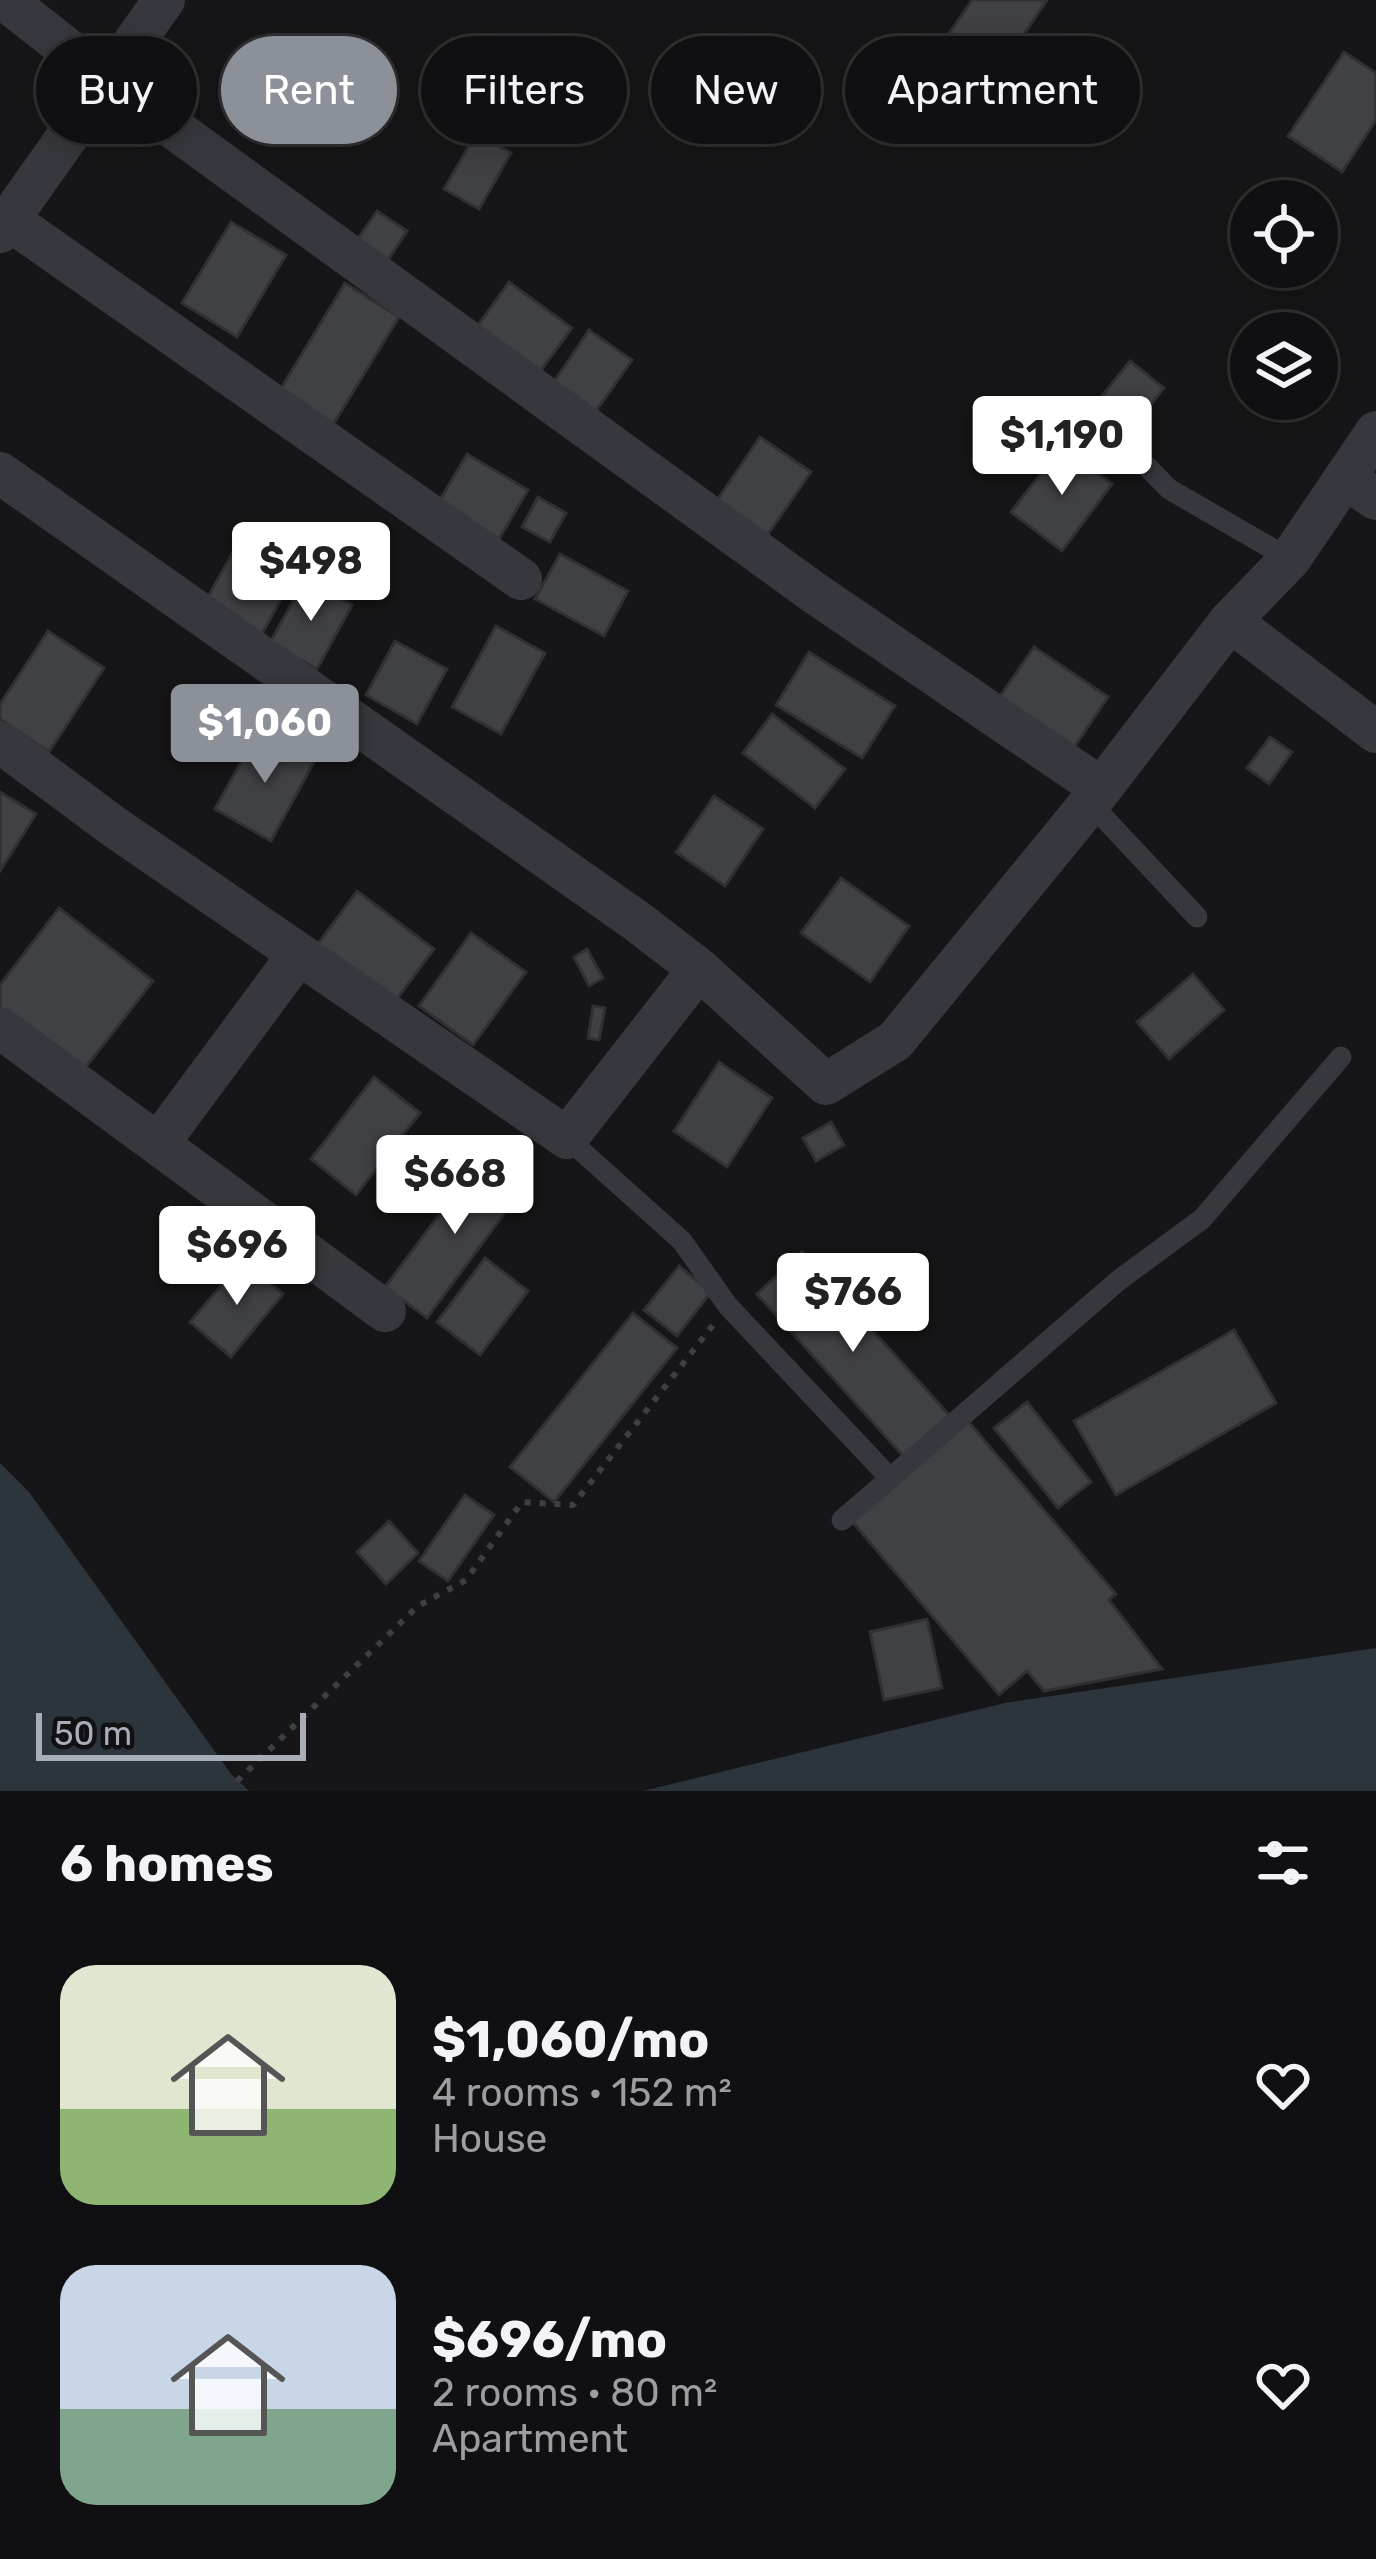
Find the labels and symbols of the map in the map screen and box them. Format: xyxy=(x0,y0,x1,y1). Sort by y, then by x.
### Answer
pin: $1,190 xyxy=(964,396,1160,498)
pin: $498 xyxy=(240,522,382,624)
pin: $1,060 xyxy=(167,684,363,786)
pin: $668 xyxy=(384,1135,526,1237)
pin: $696 xyxy=(166,1206,308,1308)
pin: $766 xyxy=(782,1253,924,1355)
scale bar xyxy=(36,1707,306,1760)

